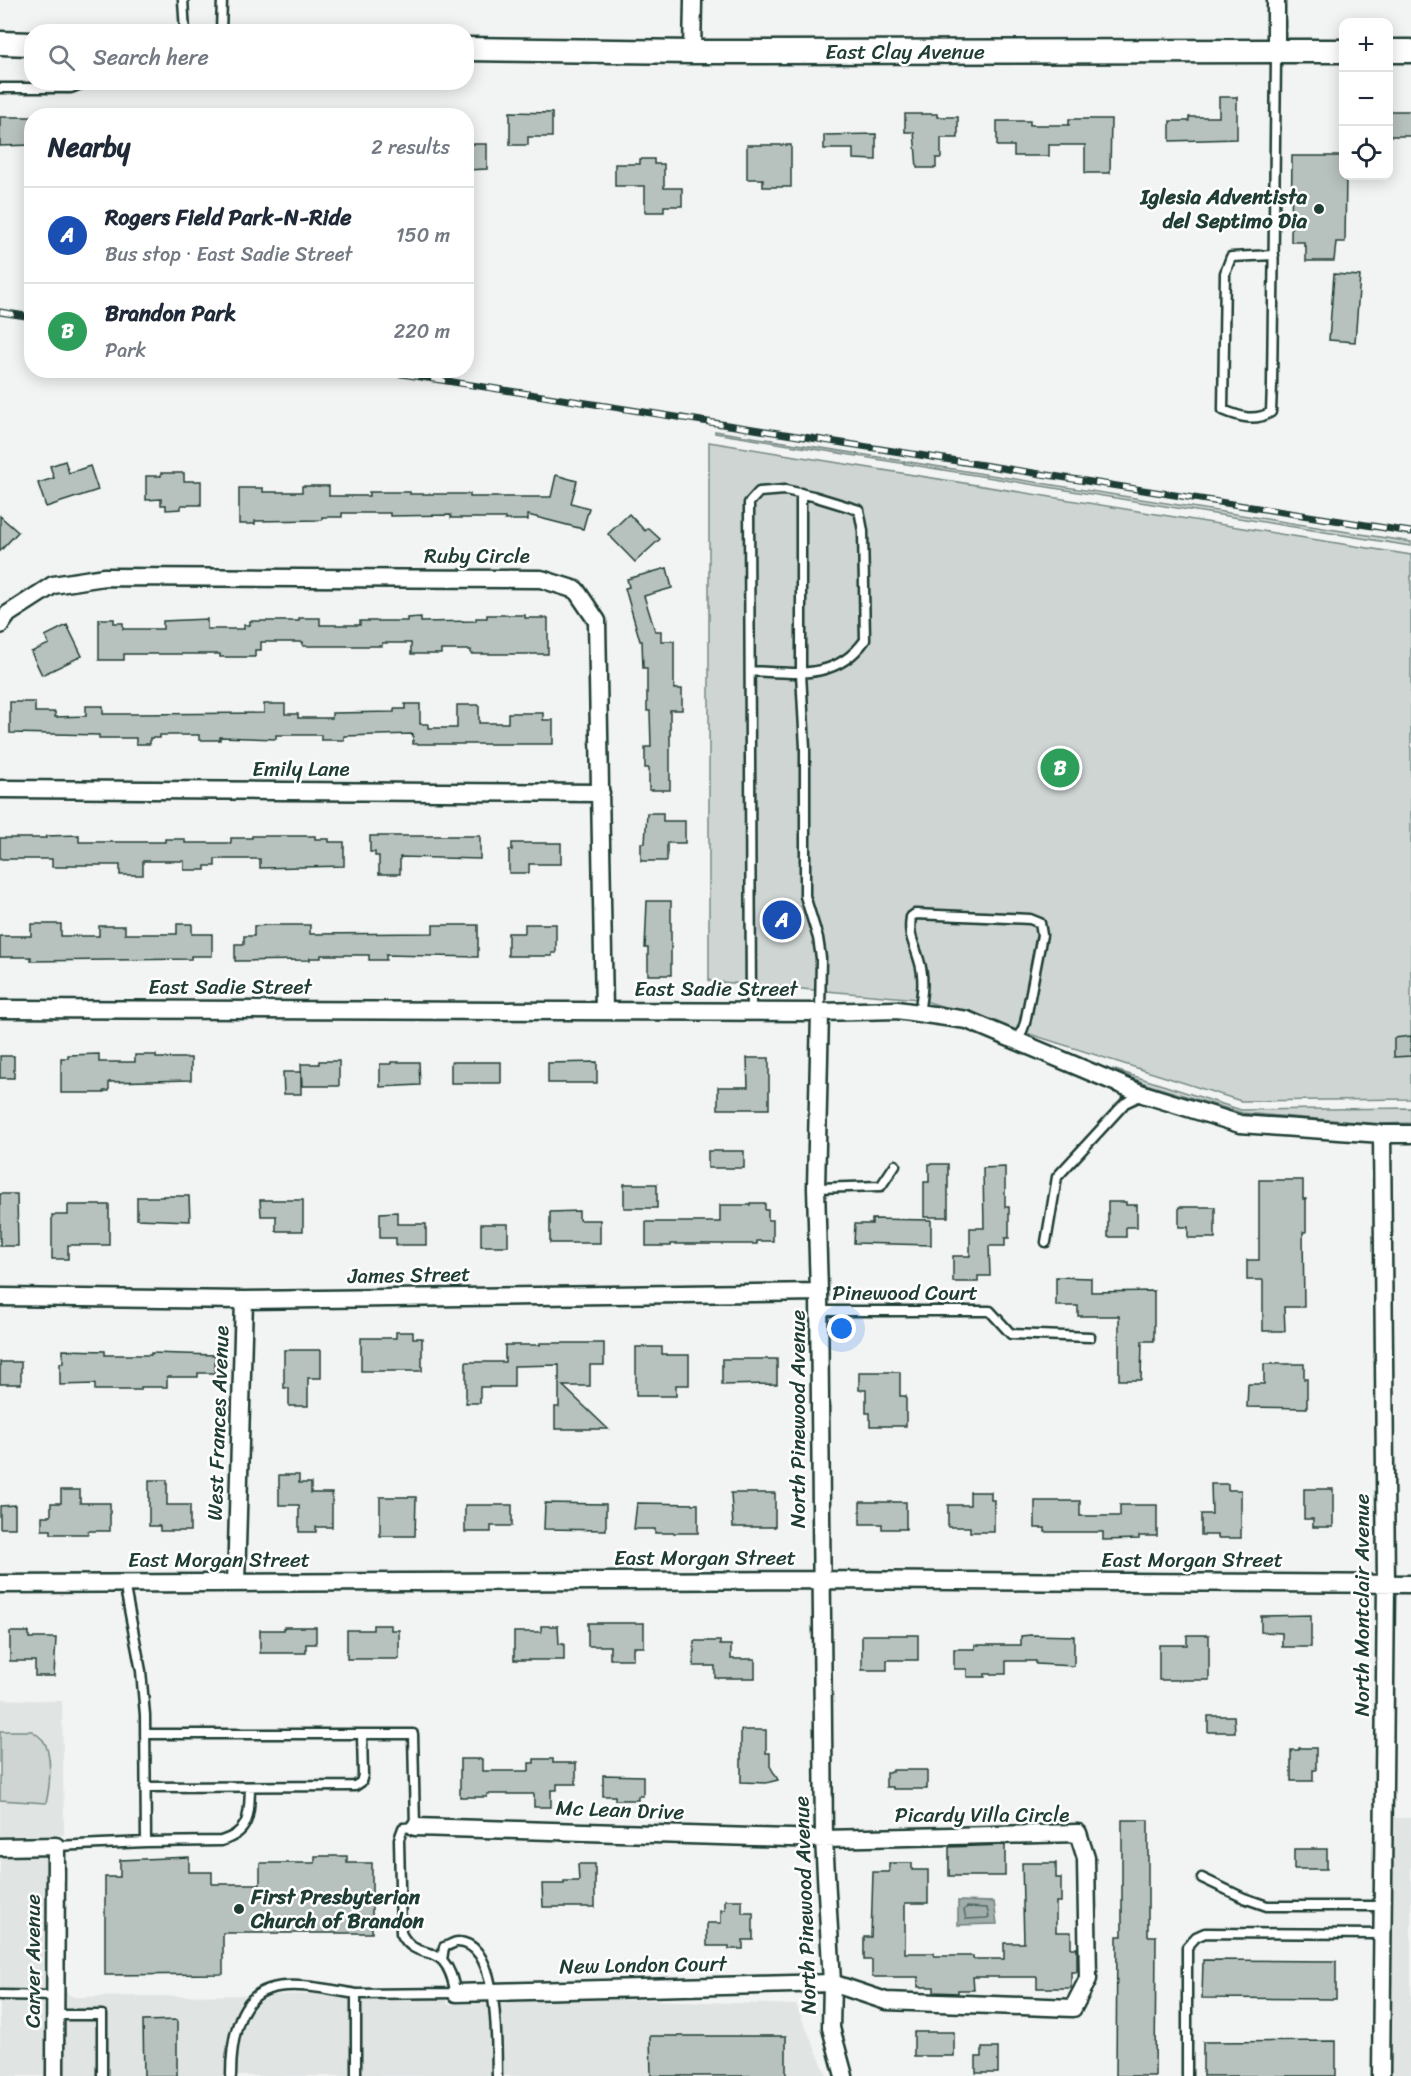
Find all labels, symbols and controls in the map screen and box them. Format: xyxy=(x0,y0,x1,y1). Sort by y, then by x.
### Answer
map controls xyxy=(1339,18,1393,180)
button: + xyxy=(1339,18,1393,72)
search box xyxy=(24,24,474,90)
street label: East Clay Avenue xyxy=(825,33,985,71)
text: Search here xyxy=(93,38,209,77)
icon: search xyxy=(45,41,78,74)
button: − xyxy=(1339,72,1393,126)
text: Nearby xyxy=(48,124,130,170)
button: locate xyxy=(1339,126,1393,180)
text: 2 results xyxy=(371,130,450,165)
place label: Iglesia Adventista del Septimo Dia xyxy=(1139,178,1307,240)
text: Rogers Field Park-N-Ride xyxy=(105,198,352,237)
marker: Iglesia Adventista del Septimo Dia xyxy=(1312,202,1326,216)
text: A xyxy=(61,218,74,253)
text: 150 m xyxy=(396,218,450,253)
text: Bus stop · East Sadie Street xyxy=(105,237,352,272)
text: Brandon Park xyxy=(105,294,236,333)
text: B xyxy=(61,314,74,349)
text: 220 m xyxy=(394,314,450,349)
text: Park xyxy=(105,333,146,368)
street label: Ruby Circle xyxy=(424,537,530,575)
pin: B xyxy=(1040,746,1080,790)
street label: Emily Lane xyxy=(252,750,350,788)
pin: A xyxy=(762,898,802,942)
street label: East Sadie Street xyxy=(148,968,313,1006)
street label: East Sadie Street xyxy=(634,970,799,1008)
street label: James Street xyxy=(346,1255,471,1295)
street label: Pinewood Court xyxy=(832,1274,978,1312)
street label: North Pinewood Avenue xyxy=(779,1310,817,1528)
your location xyxy=(827,1314,856,1343)
street label: West Frances Avenue xyxy=(196,1325,240,1521)
street label: North Montclair Avenue xyxy=(1343,1493,1381,1717)
street label: East Morgan Street xyxy=(614,1539,796,1577)
street label: East Morgan Street xyxy=(128,1541,310,1579)
street label: East Morgan Street xyxy=(1101,1541,1283,1579)
street label: Mc Lean Drive xyxy=(555,1789,685,1831)
street label: North Pinewood Avenue xyxy=(782,1795,828,2015)
street label: Picardy Villa Circle xyxy=(895,1796,1069,1834)
place label: First Presbyterian Church of Brandon xyxy=(250,1878,425,1940)
street label: Carver Avenue xyxy=(14,1894,52,2028)
marker: First Presbyterian Church of Brandon xyxy=(232,1902,246,1916)
street label: New London Court xyxy=(559,1945,729,1985)

